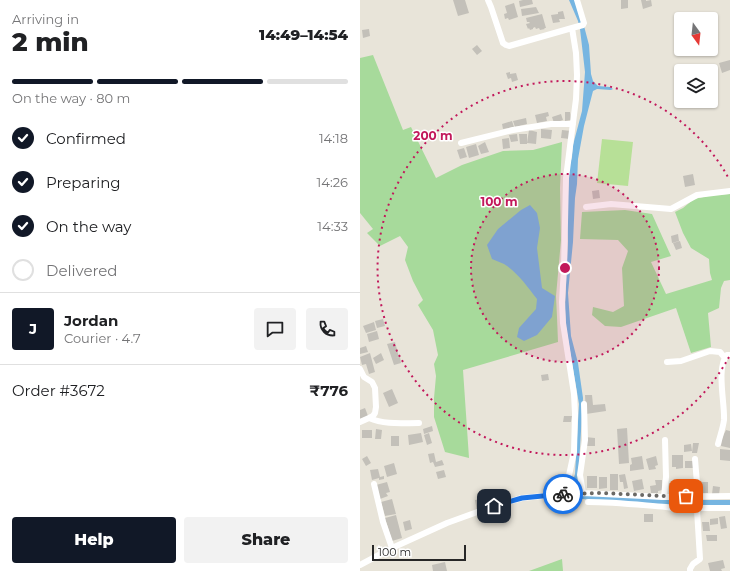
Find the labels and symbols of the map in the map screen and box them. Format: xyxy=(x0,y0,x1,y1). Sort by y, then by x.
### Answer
north arrow xyxy=(674,12,718,56)
text: 200 m xyxy=(413,128,453,143)
text: 100 m xyxy=(481,194,517,209)
centre of rings xyxy=(558,261,572,275)
courier xyxy=(543,474,583,514)
pin xyxy=(669,479,703,513)
pin xyxy=(477,489,511,523)
scale bar xyxy=(372,543,466,562)

